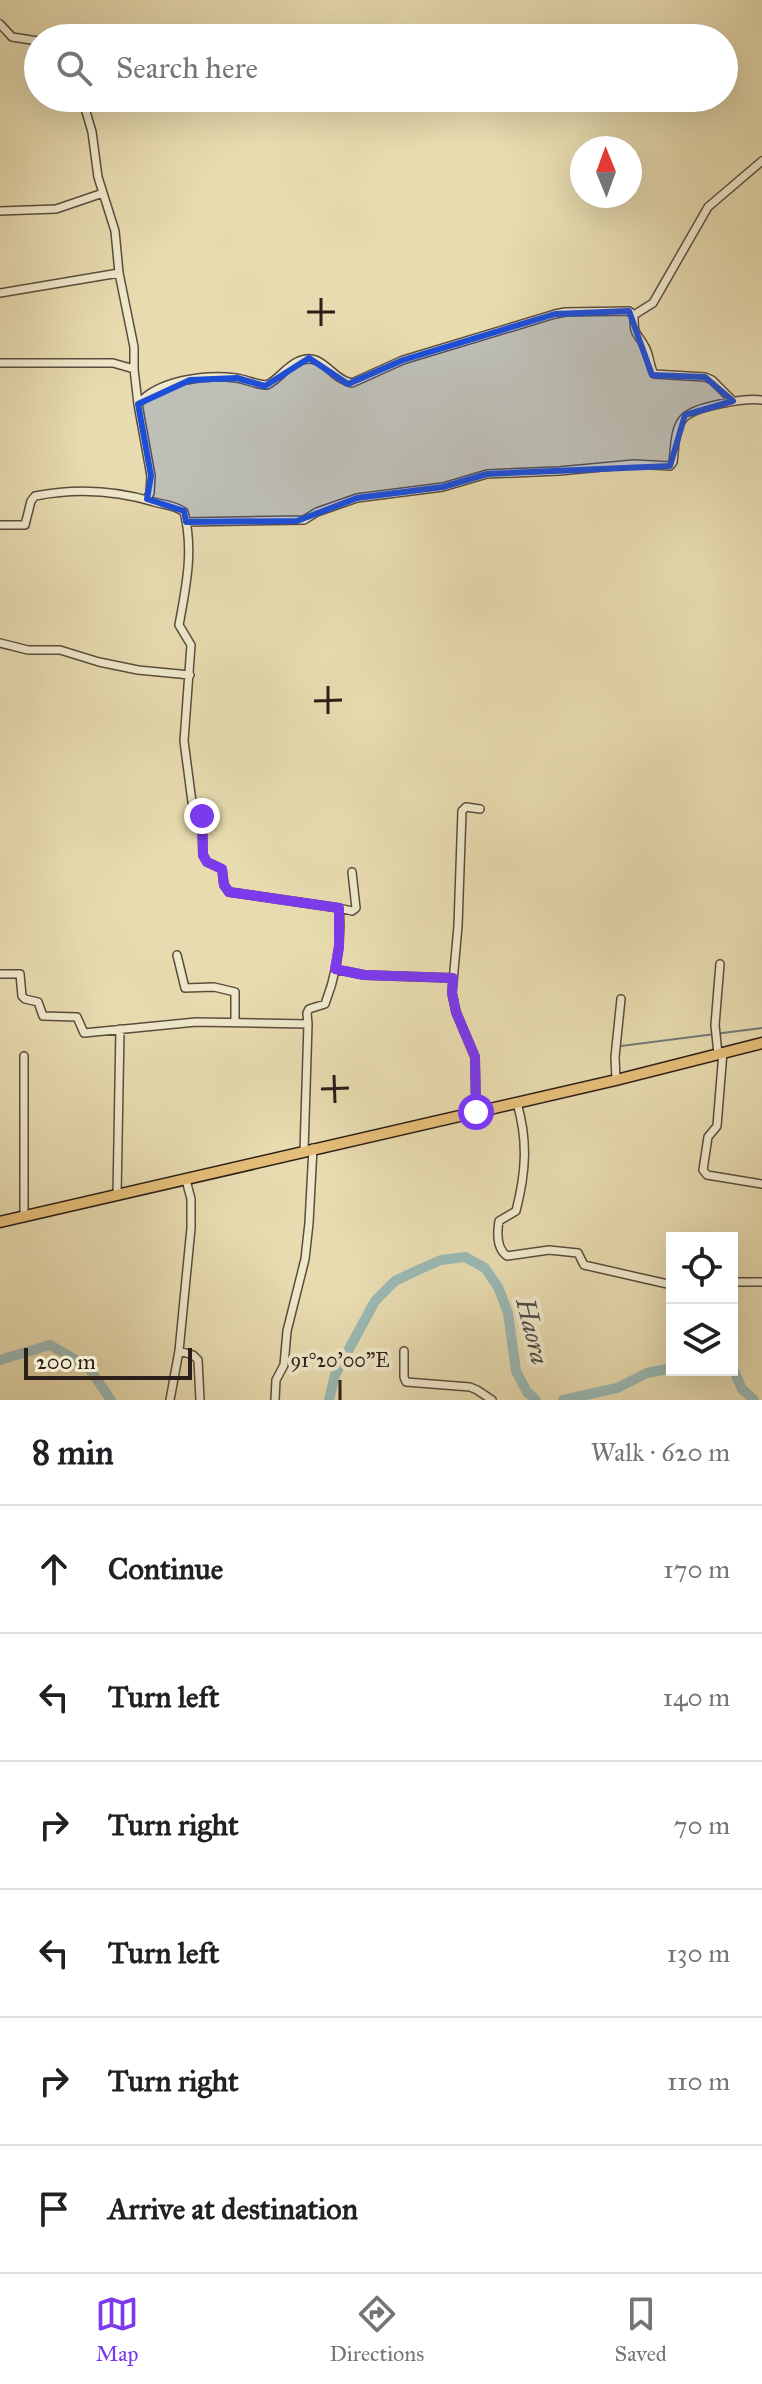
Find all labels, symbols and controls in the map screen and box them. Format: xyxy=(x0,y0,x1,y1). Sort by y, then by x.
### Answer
search box xyxy=(24,24,738,112)
icon: search xyxy=(52,46,96,90)
text: Search here xyxy=(116,50,258,86)
north arrow xyxy=(570,136,642,208)
route end xyxy=(184,798,220,834)
route start xyxy=(458,1094,494,1130)
map controls xyxy=(666,1232,738,1376)
button: locate xyxy=(666,1232,738,1304)
water label: Haora xyxy=(509,1293,557,1368)
button: layers xyxy=(666,1304,738,1376)
scale bar xyxy=(24,1344,192,1380)
text: 200 m xyxy=(36,1348,96,1375)
text: 91°20'00"E xyxy=(290,1348,390,1372)
text: 8 min xyxy=(32,1432,114,1473)
text: Walk · 620 m xyxy=(591,1436,730,1468)
icon: ahead xyxy=(32,1547,76,1591)
text: Continue xyxy=(108,1551,223,1587)
text: 170 m xyxy=(663,1553,730,1585)
icon: left xyxy=(32,1675,76,1719)
text: Turn left xyxy=(108,1679,219,1715)
text: 140 m xyxy=(663,1681,730,1713)
icon: right xyxy=(32,1803,76,1847)
text: Turn right xyxy=(108,1807,239,1843)
text: 70 m xyxy=(674,1809,730,1841)
icon: left xyxy=(32,1931,76,1975)
text: Turn left xyxy=(108,1935,219,1971)
text: 130 m xyxy=(667,1937,730,1969)
icon: right xyxy=(32,2059,76,2103)
text: Turn right xyxy=(108,2063,239,2099)
text: 110 m xyxy=(667,2065,730,2097)
icon: arrive xyxy=(32,2187,76,2231)
text: Arrive at destination xyxy=(108,2191,358,2227)
tab: Map xyxy=(95,2292,139,2367)
tab: Directions xyxy=(329,2292,424,2367)
tab: Saved xyxy=(615,2292,667,2367)

